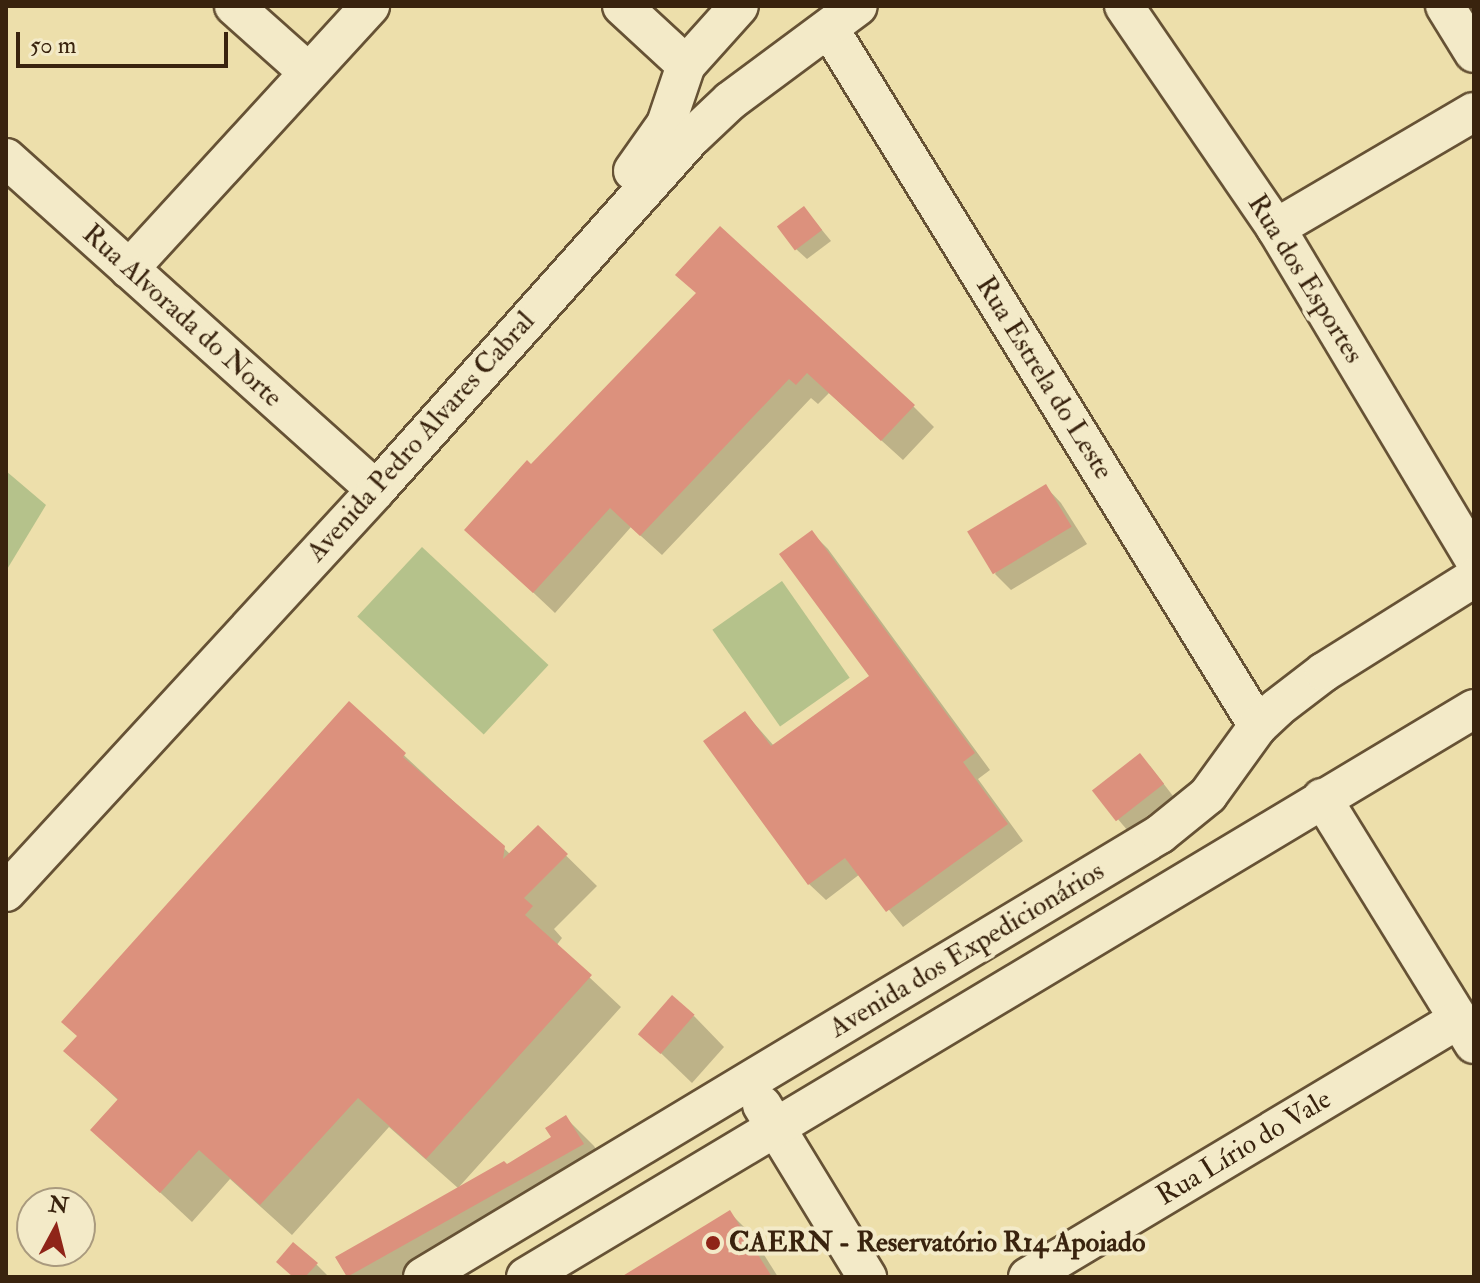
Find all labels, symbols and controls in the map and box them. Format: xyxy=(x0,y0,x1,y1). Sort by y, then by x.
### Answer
scale bar xyxy=(20,16,232,66)
text: 50 m xyxy=(30,30,76,61)
street label: Rua dos Esportes xyxy=(1240,188,1370,370)
street label: Rua Alvorada do Norte xyxy=(75,217,289,415)
street label: Rua Estrela do Leste xyxy=(968,270,1120,486)
street label: Avenida Pedro Alvares Cabral xyxy=(300,305,542,569)
street label: Avenida dos Expedicionários xyxy=(823,855,1111,1045)
street label: Rua Lírio do Vale xyxy=(1151,1083,1337,1213)
north arrow xyxy=(16,1187,96,1267)
text: N xyxy=(47,1190,70,1220)
place label: CAERN - Reservatório R14 Apoiado xyxy=(729,1226,1145,1260)
marker: CAERN - Reservatório R14 Apoiado xyxy=(704,1234,722,1252)

